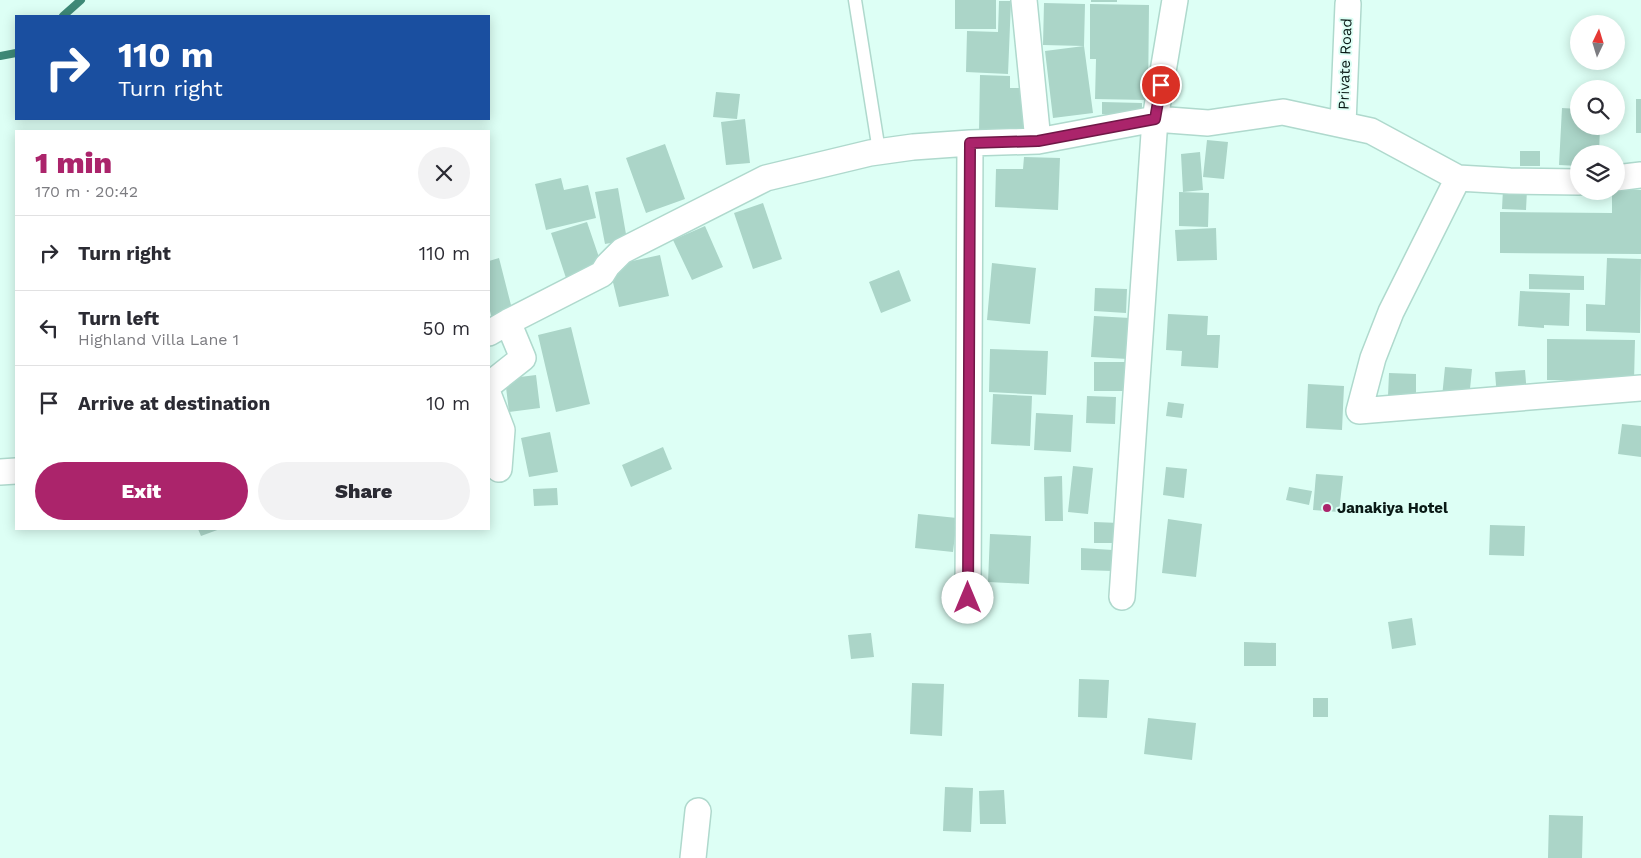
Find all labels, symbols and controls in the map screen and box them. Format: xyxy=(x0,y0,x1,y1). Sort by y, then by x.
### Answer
north arrow xyxy=(1570,15,1625,70)
map controls xyxy=(1570,15,1625,200)
street label: Private Road xyxy=(1334,18,1356,110)
text: 110 m xyxy=(118,34,214,76)
icon: right xyxy=(35,35,100,100)
pin xyxy=(1140,64,1182,106)
icon: arrive xyxy=(1147,71,1175,99)
text: Turn right xyxy=(118,76,223,101)
button: search xyxy=(1570,80,1625,135)
text: 1 min xyxy=(35,145,112,180)
button: layers xyxy=(1570,145,1625,200)
button: close xyxy=(418,147,470,199)
text: 170 m · 20:42 xyxy=(35,182,138,201)
icon: right xyxy=(35,239,63,267)
text: Turn right xyxy=(78,242,171,265)
text: 110 m xyxy=(419,242,470,265)
text: Turn left xyxy=(78,307,159,330)
icon: left xyxy=(35,314,63,342)
text: 50 m xyxy=(423,317,470,340)
text: Highland Villa Lane 1 xyxy=(78,330,239,349)
icon: arrive xyxy=(35,389,63,417)
text: Arrive at destination xyxy=(78,392,270,415)
text: 10 m xyxy=(426,392,470,415)
button: Exit xyxy=(35,462,248,520)
button: Share xyxy=(258,462,470,520)
place label: Janakiya Hotel xyxy=(1337,499,1448,517)
marker: Janakiya Hotel xyxy=(1321,502,1333,514)
position arrow xyxy=(941,571,993,623)

